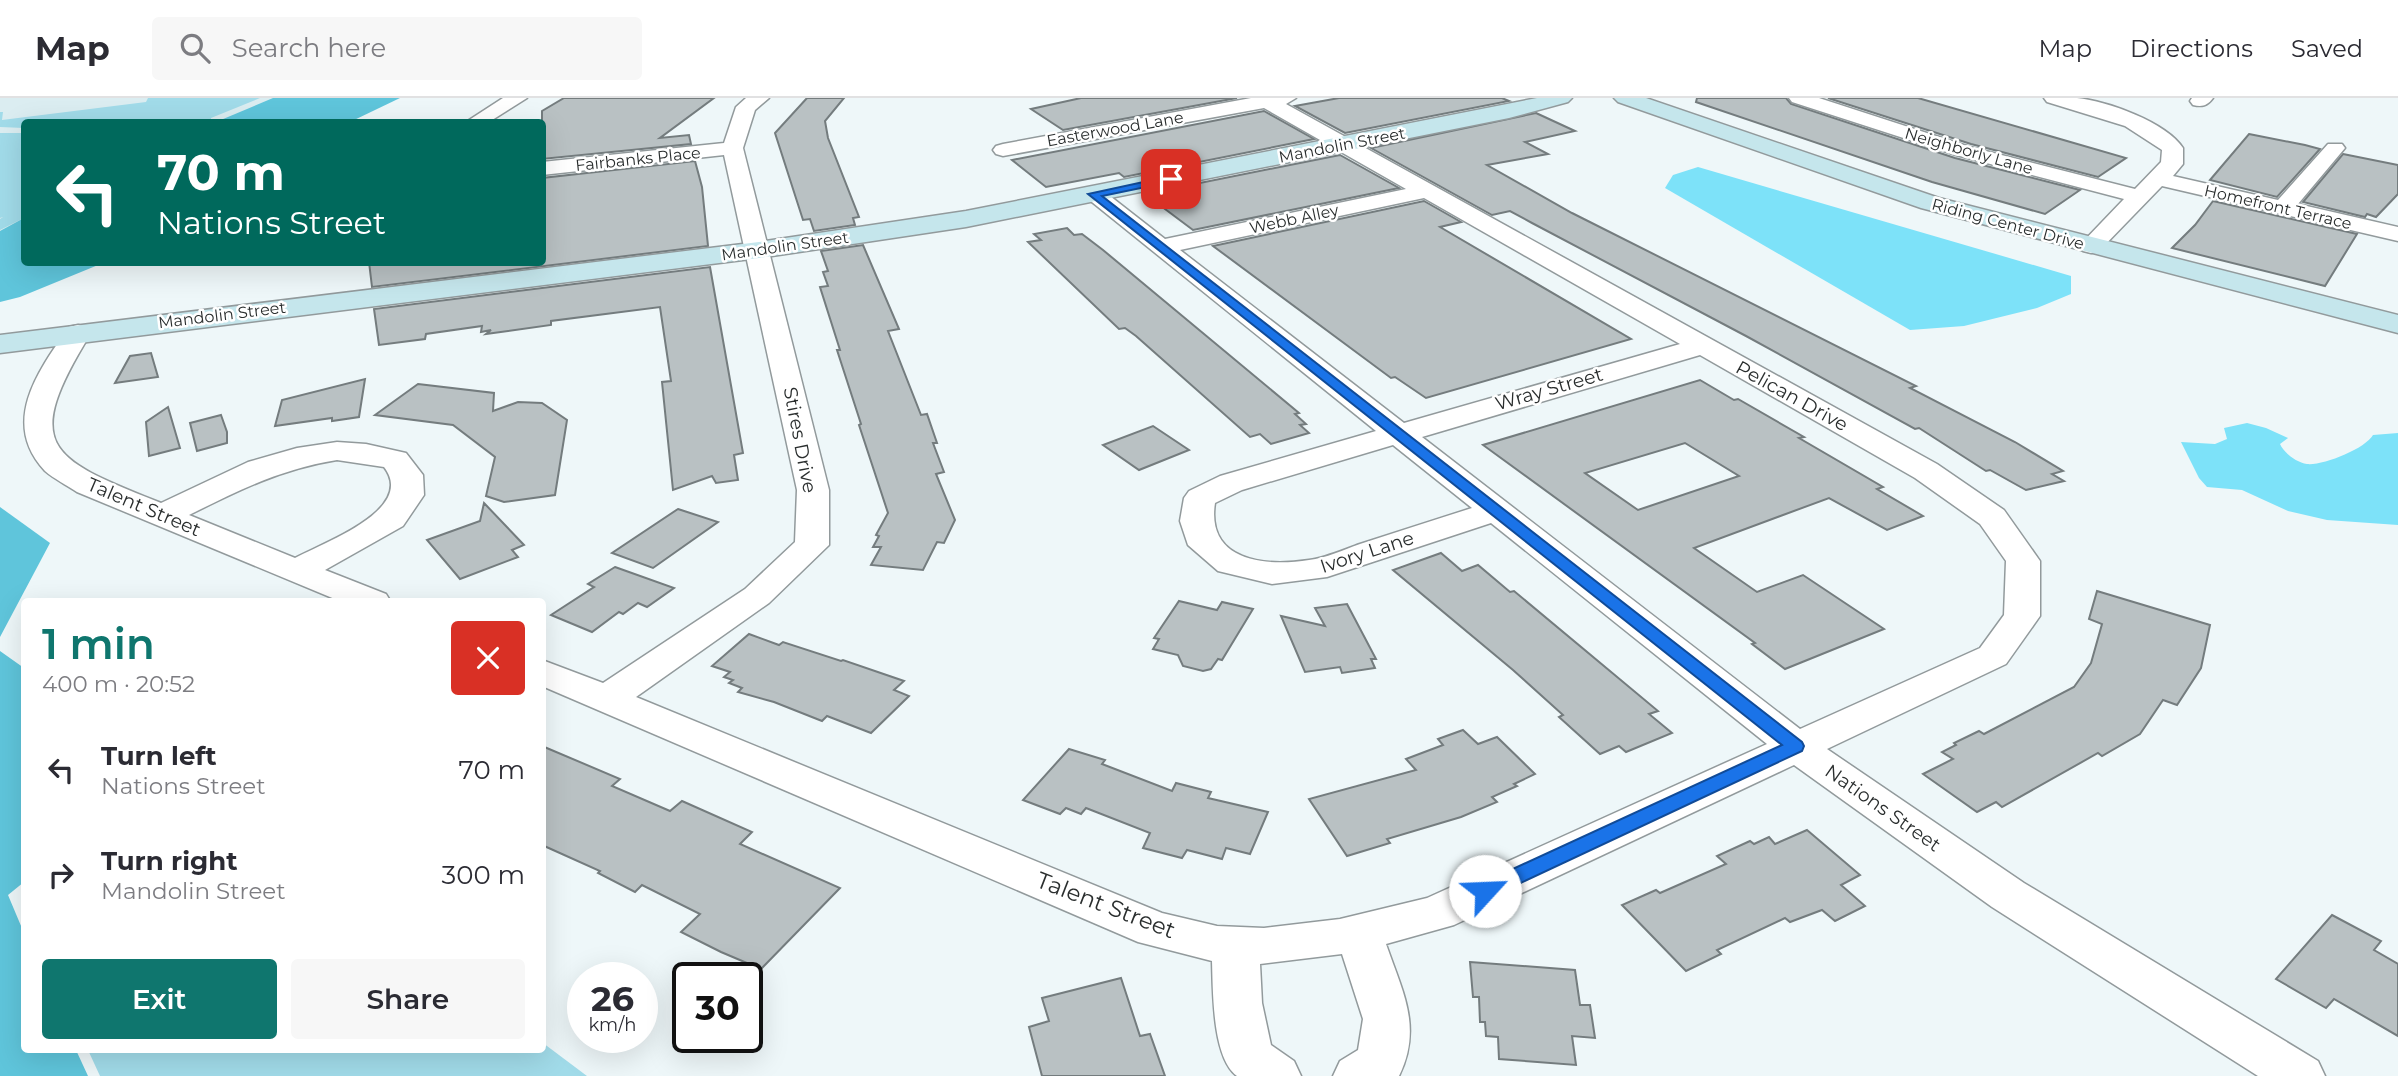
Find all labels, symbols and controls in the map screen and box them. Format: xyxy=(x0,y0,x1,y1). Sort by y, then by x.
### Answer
search box xyxy=(152,17,642,80)
text: Map xyxy=(35,28,110,68)
icon: search xyxy=(176,29,214,67)
text: Search here xyxy=(232,32,386,64)
text: Map xyxy=(2039,34,2092,63)
text: Directions xyxy=(2130,34,2253,63)
text: Saved xyxy=(2291,34,2363,63)
street label: Easterwood Lane xyxy=(1045,108,1185,150)
street label: Mandolin Street xyxy=(1277,123,1407,167)
street label: Neighborly Lane xyxy=(1903,124,2035,178)
text: 70 m xyxy=(157,143,285,202)
street label: Fairbanks Place xyxy=(574,143,702,175)
icon: left xyxy=(42,147,133,238)
pin xyxy=(1141,149,1201,209)
icon: arrive xyxy=(1152,160,1190,198)
street label: Homefront Terrace xyxy=(2202,181,2354,233)
street label: Riding Center Drive xyxy=(1930,195,2086,253)
street label: Webb Alley xyxy=(1248,200,1341,238)
text: Nations Street xyxy=(157,203,386,242)
street label: Mandolin Street xyxy=(720,228,850,264)
street label: Mandolin Street xyxy=(157,298,287,332)
street label: Pelican Drive xyxy=(1732,356,1852,436)
street label: Wray Street xyxy=(1493,363,1606,415)
street label: Stires Drive xyxy=(778,385,822,495)
street label: Talent Street xyxy=(84,473,205,541)
street label: Ivory Lane xyxy=(1317,526,1417,578)
text: 1 min xyxy=(42,618,155,670)
button: close xyxy=(451,621,525,695)
text: 400 m · 20:52 xyxy=(42,670,195,698)
text: Turn left xyxy=(101,740,217,772)
icon: left xyxy=(42,751,80,789)
text: 70 m xyxy=(459,754,525,786)
street label: Nations Street xyxy=(1821,760,1946,857)
text: Nations Street xyxy=(101,772,266,800)
text: Turn right xyxy=(101,845,237,877)
position arrow xyxy=(1448,854,1522,928)
icon: right xyxy=(42,856,80,894)
text: 300 m xyxy=(442,859,525,891)
street label: Talent Street xyxy=(1033,866,1179,944)
text: Mandolin Street xyxy=(101,877,286,905)
button: Exit xyxy=(42,959,277,1039)
button: Share xyxy=(291,959,525,1039)
speed limit sign: 30 xyxy=(672,962,763,1053)
text: 26 xyxy=(591,977,634,1020)
text: km/h xyxy=(588,1014,637,1036)

